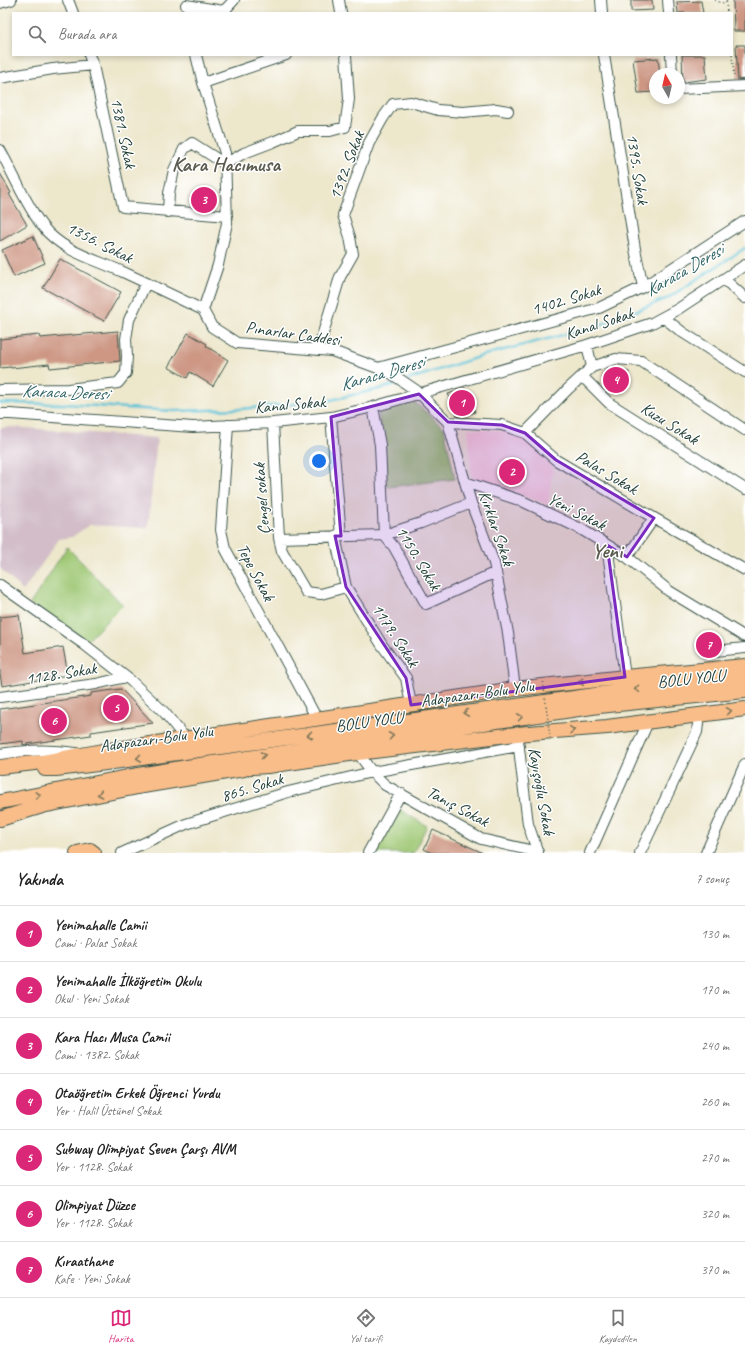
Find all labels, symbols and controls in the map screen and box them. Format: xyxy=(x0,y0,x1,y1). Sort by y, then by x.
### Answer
search box xyxy=(12,12,733,56)
icon: search xyxy=(26,23,48,45)
text: Burada ara xyxy=(58,25,116,44)
north arrow xyxy=(649,68,685,104)
street label: 1381. Sokak xyxy=(106,96,142,172)
street label: 1392. Sokak xyxy=(324,126,370,202)
street label: 1395. Sokak xyxy=(622,132,654,208)
district label: Kara Hacımusa xyxy=(172,151,282,177)
pin: 3 xyxy=(191,185,217,215)
street label: 1356. Sokak xyxy=(63,217,138,269)
water label: Karaca Deresi xyxy=(641,237,731,301)
street label: 1402. Sokak xyxy=(529,278,605,320)
street label: Kanal Sokak xyxy=(562,302,638,344)
street label: Pınarlar Caddesi xyxy=(244,316,343,351)
water label: Karaca Deresi xyxy=(338,349,431,395)
pin: 4 xyxy=(603,365,629,395)
water label: Karaca Deresi xyxy=(22,380,113,405)
pin: 1 xyxy=(449,388,475,418)
street label: Kanal Sokak xyxy=(254,391,328,418)
street label: Kuzu Sokak xyxy=(637,398,704,450)
street label: Palas Sokak xyxy=(572,446,643,500)
your location xyxy=(309,451,329,471)
pin: 2 xyxy=(499,457,525,487)
street label: Çengel sokak xyxy=(248,461,275,535)
street label: Kırklar Sokak xyxy=(474,488,520,570)
street label: Yeni Sokak xyxy=(544,488,611,536)
street label: 1150. Sokak xyxy=(391,522,447,596)
district label: Yeni xyxy=(592,538,625,564)
street label: Tepe Sokak xyxy=(232,540,280,606)
street label: 1179. Sokak xyxy=(367,600,425,672)
pin: 7 xyxy=(696,630,722,660)
street label: 1128. Sokak xyxy=(24,657,100,689)
street label: BOLU YOLU xyxy=(656,664,729,692)
street label: Adapazarı-Bolu Yolu xyxy=(419,675,537,712)
one-way arrow xyxy=(578,677,584,686)
one-way arrow xyxy=(633,684,640,693)
pin: 5 xyxy=(103,693,129,723)
pin: 6 xyxy=(41,706,67,736)
street label: BOLU YOLU xyxy=(334,706,408,737)
one-way arrow xyxy=(725,707,732,716)
one-way arrow xyxy=(463,708,469,717)
one-way arrow xyxy=(517,713,523,722)
street label: Adapazarı-Bolu Yolu xyxy=(98,720,216,757)
one-way arrow xyxy=(569,725,575,734)
one-way arrow xyxy=(307,730,313,739)
one-way arrow xyxy=(388,732,394,741)
street label: Kayışoğlu Sokak xyxy=(523,746,560,838)
one-way arrow xyxy=(260,751,266,760)
one-way arrow xyxy=(136,753,142,762)
street label: 865. Sokak xyxy=(219,768,287,807)
street label: Tanış Sokak xyxy=(423,781,494,832)
one-way arrow xyxy=(97,790,103,798)
one-way arrow xyxy=(35,791,41,799)
text: Yakında xyxy=(16,869,63,890)
text: 7 sonuç xyxy=(696,871,729,887)
text: Yenimahalle Camii xyxy=(54,916,146,935)
text: 1 xyxy=(26,926,32,942)
text: 130 m xyxy=(701,926,729,942)
text: Cami · Palas Sokak xyxy=(54,935,137,951)
text: Yenimahalle İlköğretim Okulu xyxy=(54,972,201,991)
text: 2 xyxy=(26,982,32,998)
text: 170 m xyxy=(701,982,729,998)
text: Okul · Yeni Sokak xyxy=(54,991,129,1007)
text: Kara Hacı Musa Camii xyxy=(54,1028,170,1047)
text: 3 xyxy=(26,1038,32,1054)
text: 240 m xyxy=(701,1038,729,1054)
text: Cami · 1382. Sokak xyxy=(54,1047,139,1063)
text: Otaöğretim Erkek Öğrenci Yurdu xyxy=(54,1084,219,1103)
text: 4 xyxy=(26,1094,32,1110)
text: 260 m xyxy=(701,1094,729,1110)
text: Yer · Halil Üstünel Sokak xyxy=(54,1103,161,1119)
text: Subway Olimpiyat Seven Çarşı AVM xyxy=(54,1140,236,1159)
text: 5 xyxy=(26,1150,32,1166)
text: 270 m xyxy=(701,1150,729,1166)
text: Yer · 1128. Sokak xyxy=(54,1159,132,1175)
text: Olimpiyat Düzce xyxy=(54,1196,135,1215)
text: 6 xyxy=(26,1206,32,1222)
text: 320 m xyxy=(701,1206,729,1222)
text: Yer · 1128. Sokak xyxy=(54,1215,132,1231)
text: Kıraathane xyxy=(54,1252,113,1271)
text: 7 xyxy=(26,1262,32,1278)
text: 370 m xyxy=(701,1262,729,1278)
text: Kafe · Yeni Sokak xyxy=(54,1271,130,1287)
tab: Harita xyxy=(108,1307,133,1345)
tab: Yol tarifi xyxy=(350,1307,382,1345)
tab: Kaydedilen xyxy=(599,1307,637,1345)

